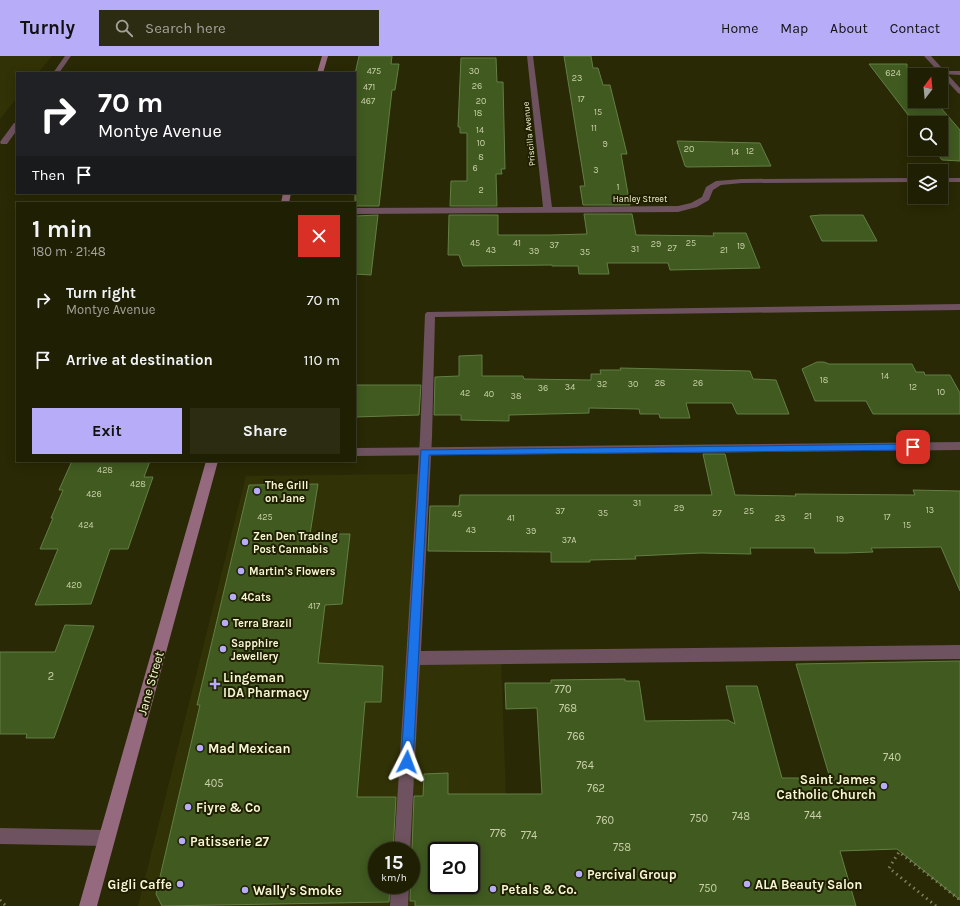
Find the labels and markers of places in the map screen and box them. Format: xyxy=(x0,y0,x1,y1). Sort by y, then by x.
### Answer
pin xyxy=(896,430,930,464)
place label: The Grill on Jane xyxy=(265,479,308,505)
marker: The Grill on Jane xyxy=(252,486,262,496)
place label: Zen Den Trading Post Cannabis xyxy=(253,530,338,556)
marker: Zen Den Trading Post Cannabis xyxy=(240,537,250,547)
place label: Martin’s Flowers xyxy=(249,565,336,578)
marker: Martin’s Flowers xyxy=(236,566,246,576)
place label: 4Cats xyxy=(241,591,271,604)
marker: 4Cats xyxy=(228,592,238,602)
place label: Terra Brazil xyxy=(233,617,292,630)
marker: Terra Brazil xyxy=(220,618,230,628)
place label: Sapphire Jewellery xyxy=(231,637,279,663)
marker: Sapphire Jewellery xyxy=(218,644,228,654)
place label: Lingeman IDA Pharmacy xyxy=(223,670,309,700)
marker: Lingeman IDA Pharmacy xyxy=(210,679,220,689)
place label: Mad Mexican xyxy=(208,741,291,756)
marker: Mad Mexican xyxy=(195,743,205,753)
place label: Saint James Catholic Church xyxy=(777,772,876,802)
marker: Saint James Catholic Church xyxy=(879,781,889,791)
place label: Fiyre & Co xyxy=(196,800,261,815)
marker: Fiyre & Co xyxy=(183,802,193,812)
place label: Patisserie 27 xyxy=(190,834,270,849)
marker: Patisserie 27 xyxy=(177,836,187,846)
place label: Percival Group xyxy=(587,867,677,882)
marker: Percival Group xyxy=(574,869,584,879)
place label: Gigli Caffe xyxy=(108,877,172,892)
place label: ALA Beauty Salon xyxy=(755,877,862,892)
marker: Gigli Caffe xyxy=(175,879,185,889)
marker: ALA Beauty Salon xyxy=(742,879,752,889)
place label: Petals & Co. xyxy=(501,882,577,897)
place label: Wally's Smoke xyxy=(253,883,342,898)
marker: Petals & Co. xyxy=(488,884,498,894)
marker: Wally's Smoke xyxy=(240,885,250,895)

